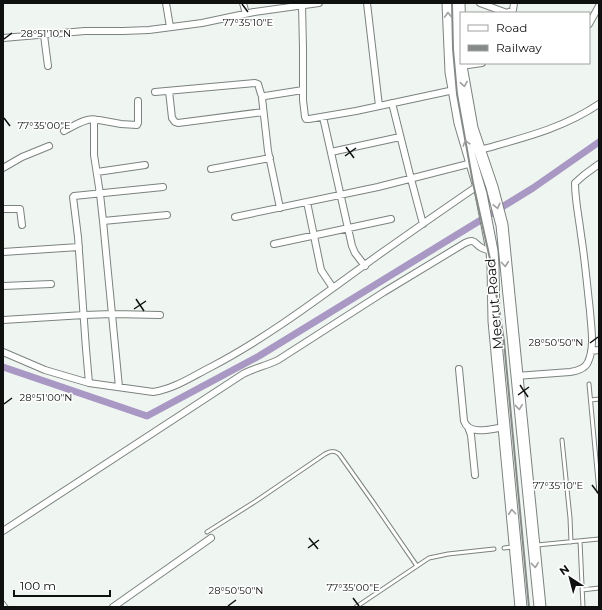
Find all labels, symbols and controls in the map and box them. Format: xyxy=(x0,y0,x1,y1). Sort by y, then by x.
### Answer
one-way arrow xyxy=(444,12,453,18)
legend xyxy=(460,12,590,64)
text: 77°35'10"E xyxy=(223,16,274,29)
text: Road xyxy=(496,20,527,35)
text: 28°51'10"N xyxy=(21,27,71,40)
text: Railway xyxy=(496,40,542,55)
one-way arrow xyxy=(459,81,468,87)
text: 77°35'00"E xyxy=(17,119,71,132)
one-way arrow xyxy=(462,140,471,147)
one-way arrow xyxy=(492,202,501,209)
street label: Meerut Road xyxy=(481,258,507,350)
one-way arrow xyxy=(501,261,510,267)
text: 28°50'50"N xyxy=(529,336,584,349)
text: 28°51'00"N xyxy=(20,391,72,404)
one-way arrow xyxy=(515,404,524,411)
text: 77°35'10"E xyxy=(533,479,584,492)
one-way arrow xyxy=(507,509,516,515)
north arrow xyxy=(550,558,590,598)
one-way arrow xyxy=(531,562,540,568)
text: N xyxy=(556,562,572,578)
scale bar xyxy=(14,572,110,598)
text: 100 m xyxy=(20,578,56,593)
text: 77°35'00"E xyxy=(326,581,380,594)
text: 28°50'50"N xyxy=(209,584,264,597)

